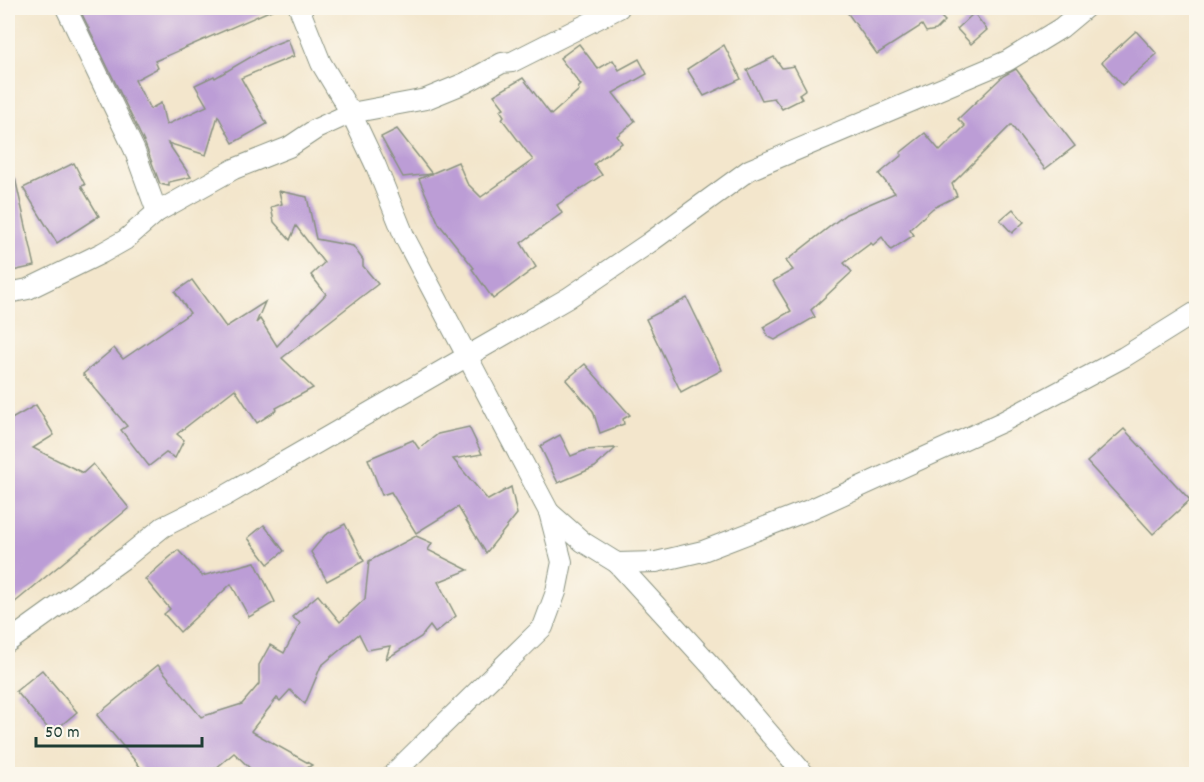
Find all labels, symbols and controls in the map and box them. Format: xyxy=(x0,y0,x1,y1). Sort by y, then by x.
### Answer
scale bar xyxy=(36,710,202,748)
text: 50 m xyxy=(45,721,80,746)

